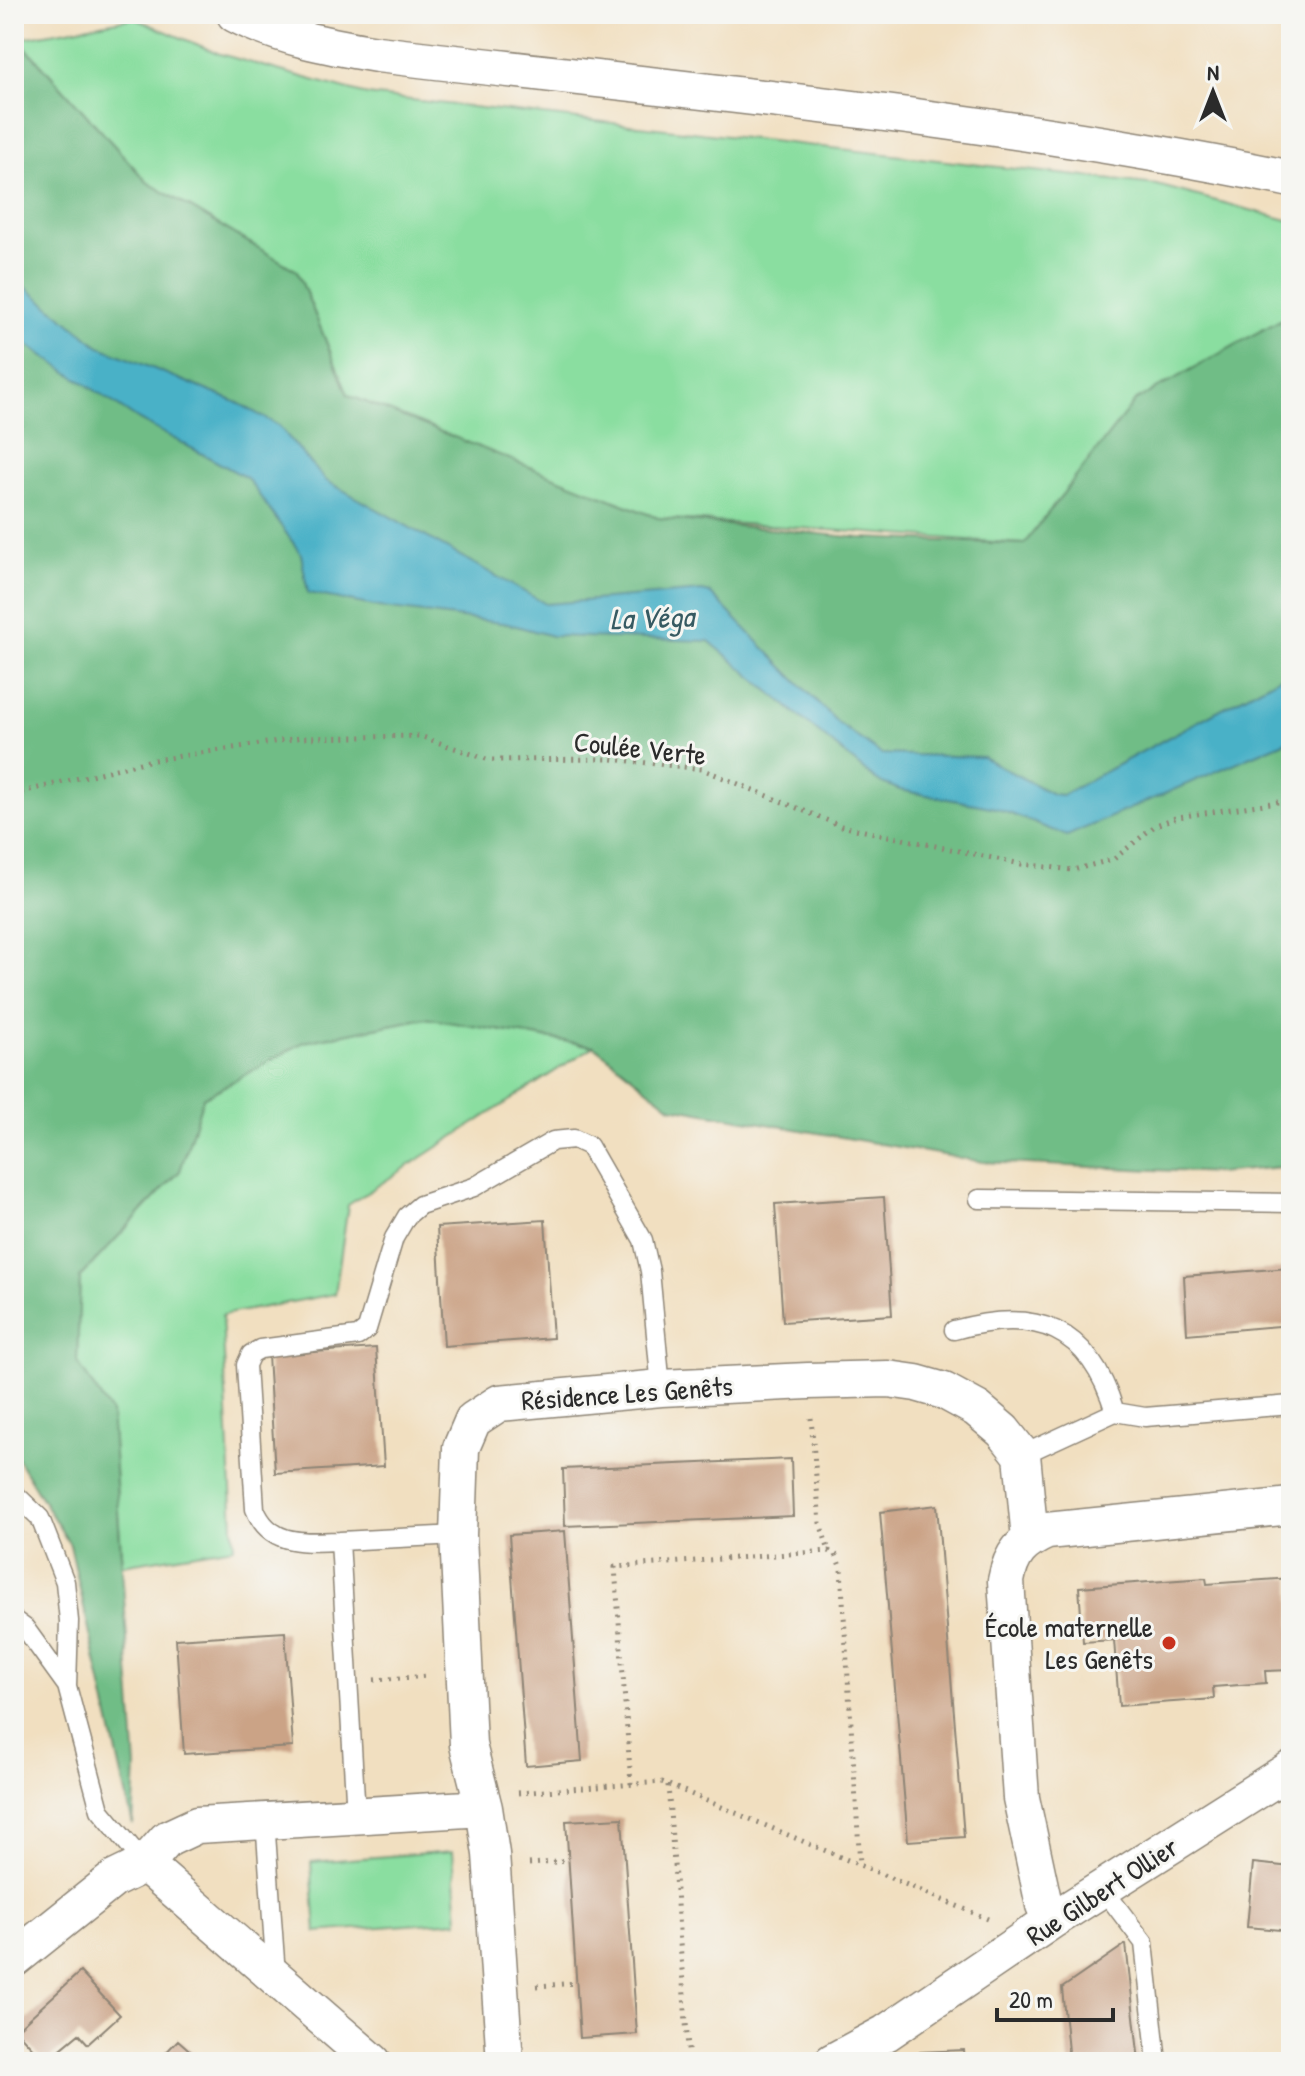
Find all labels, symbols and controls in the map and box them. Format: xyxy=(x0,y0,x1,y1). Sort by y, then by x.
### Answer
north arrow xyxy=(1173,52,1253,132)
text: N xyxy=(1207,57,1219,87)
water label: La Véga xyxy=(609,595,698,639)
street label: Coulée Verte xyxy=(572,722,708,774)
street label: Résidence Les Genêts xyxy=(520,1367,734,1419)
place label: École maternelle Les Genêts xyxy=(985,1608,1153,1678)
marker: École maternelle Les Genêts xyxy=(1160,1634,1178,1652)
street label: Rue Gilbert Ollier xyxy=(1019,1828,1186,1954)
scale bar xyxy=(997,1972,1113,2022)
text: 20 m xyxy=(1009,1983,1053,2015)

